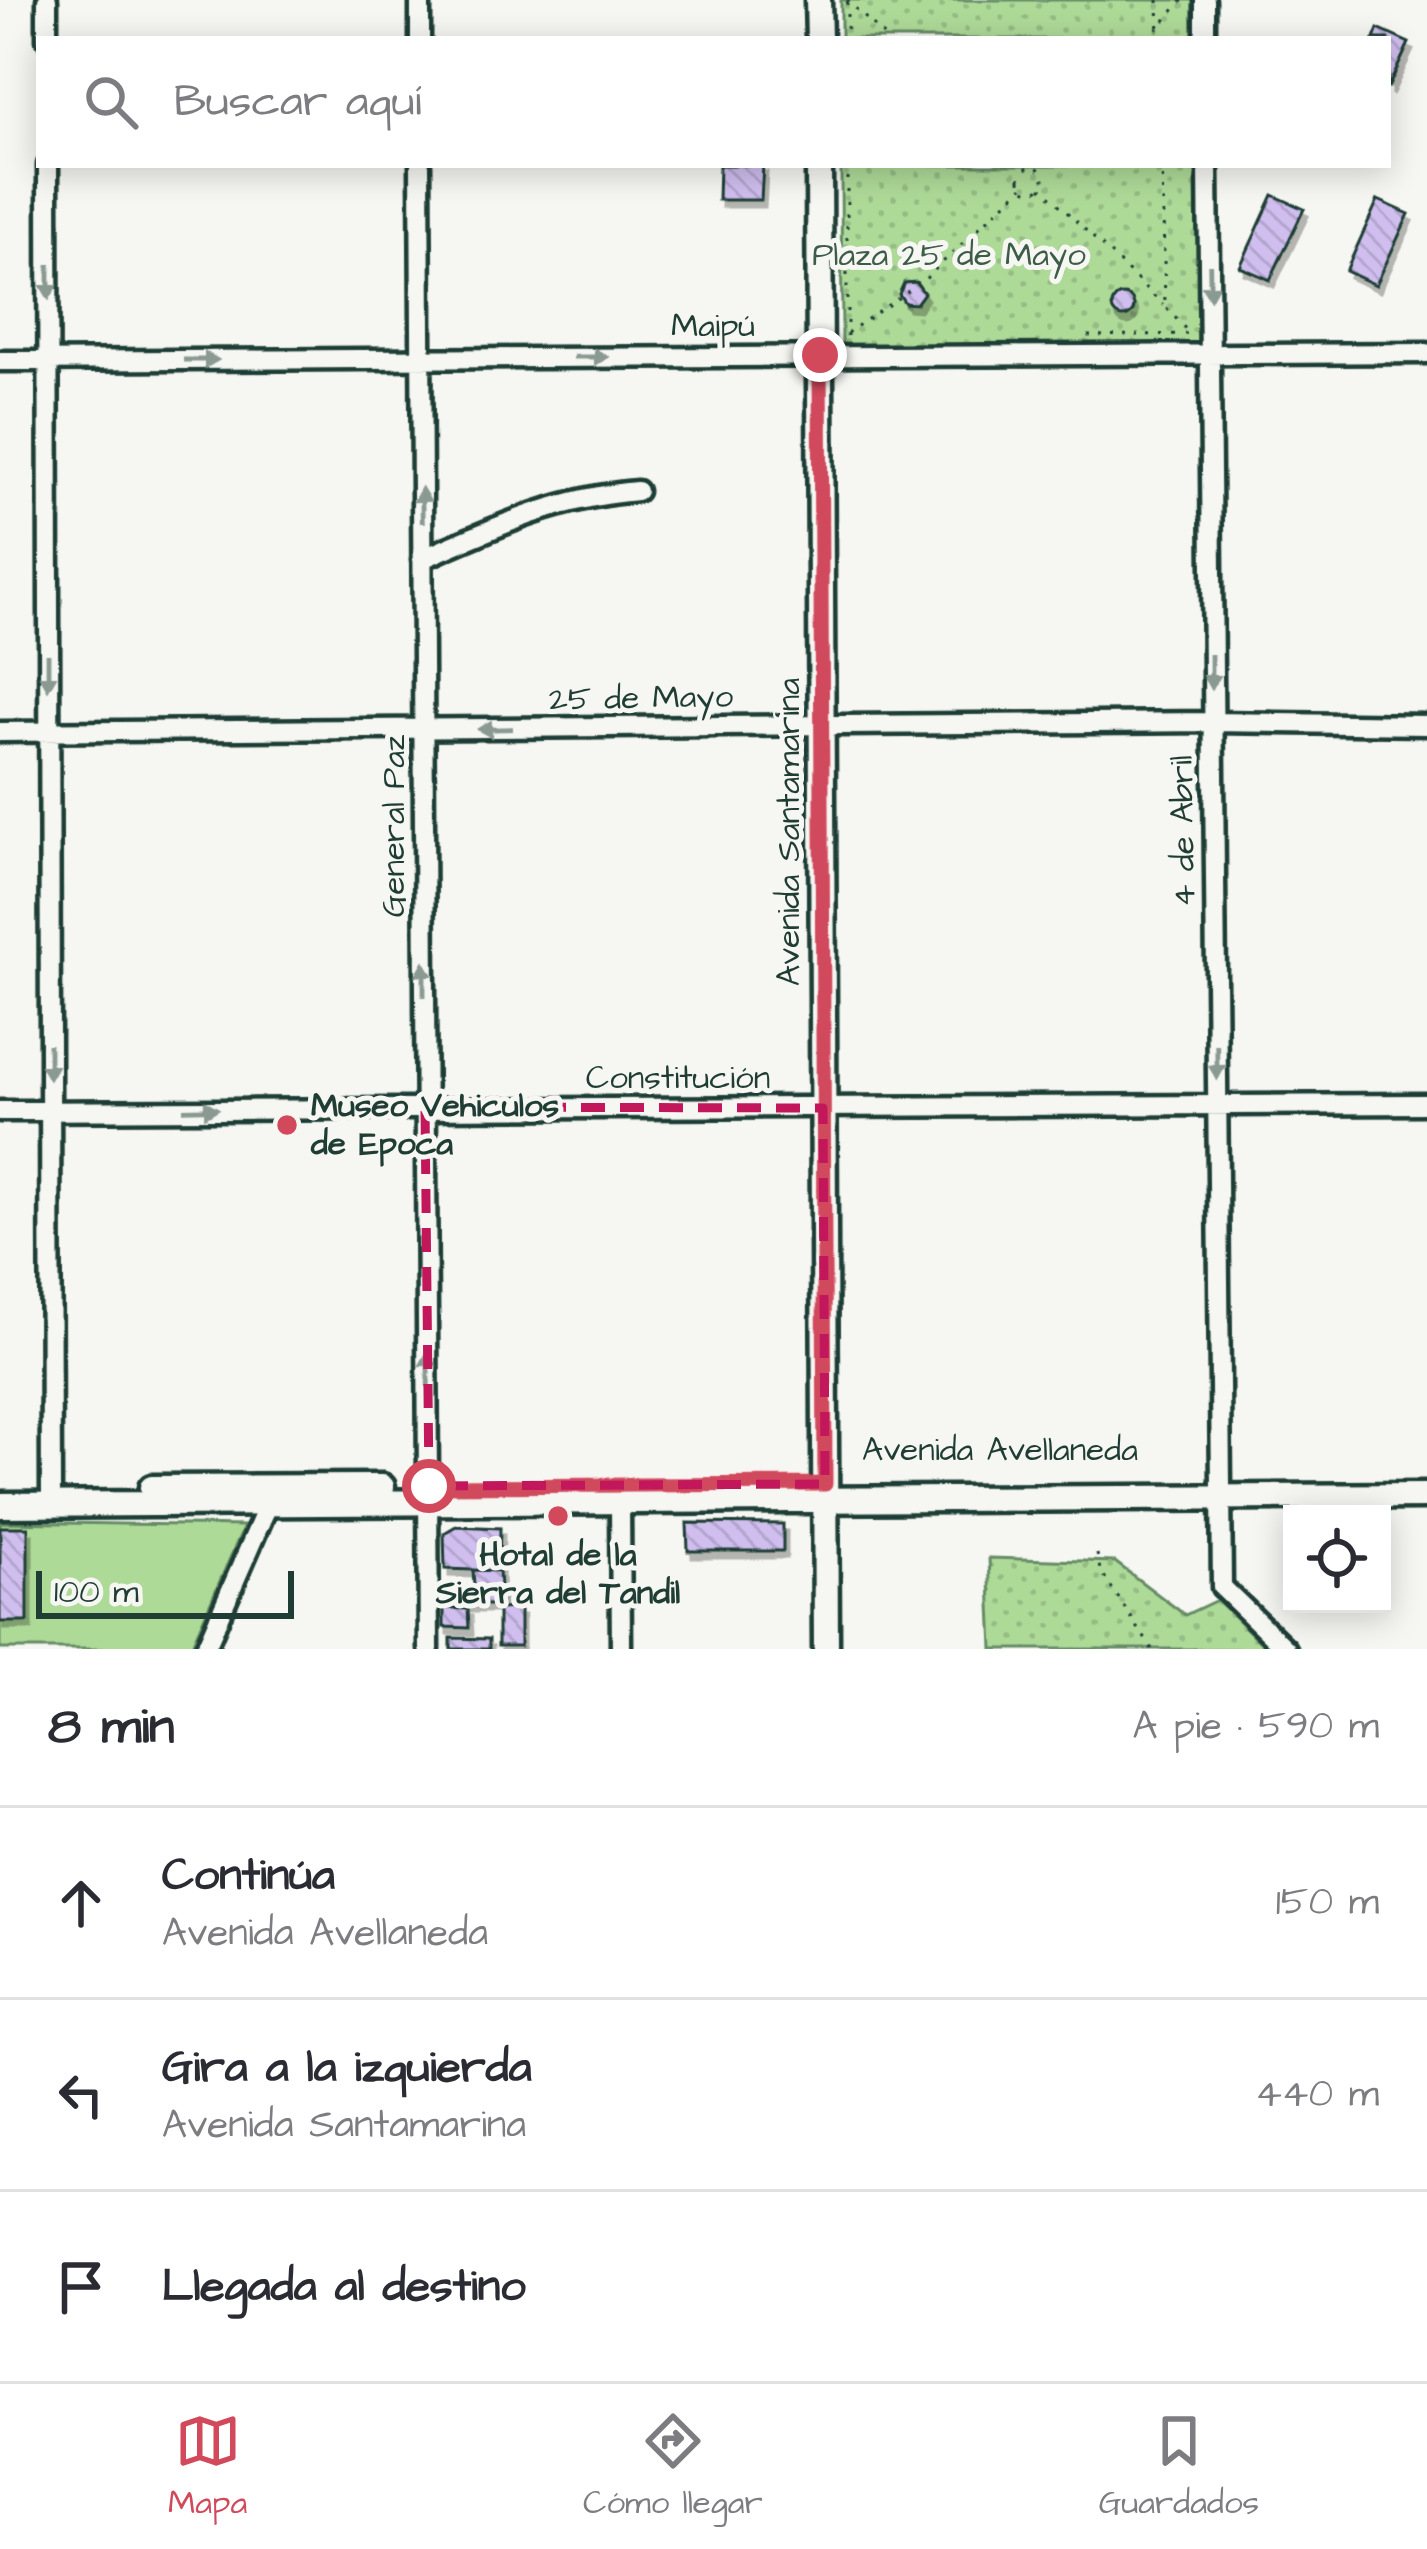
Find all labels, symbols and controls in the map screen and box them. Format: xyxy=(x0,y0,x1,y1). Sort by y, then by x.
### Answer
search box xyxy=(36,36,1391,168)
icon: search xyxy=(78,69,144,135)
text: Buscar aquí xyxy=(174,71,421,133)
park label: Plaza 25 de Mayo xyxy=(812,232,1086,279)
one-way arrow xyxy=(39,264,59,302)
one-way arrow xyxy=(1201,264,1220,302)
street label: Maipú xyxy=(671,303,755,349)
route end xyxy=(793,328,847,382)
one-way arrow xyxy=(573,347,611,367)
one-way arrow xyxy=(183,350,221,370)
one-way arrow xyxy=(412,485,431,523)
one-way arrow xyxy=(38,654,57,692)
one-way arrow xyxy=(1201,654,1221,692)
street label: 25 de Mayo xyxy=(549,673,734,724)
street label: Avenida Santamarina xyxy=(766,678,812,986)
one-way arrow xyxy=(475,719,513,739)
street label: General Paz xyxy=(371,734,417,917)
street label: 4 de Abril xyxy=(1159,755,1207,907)
one-way arrow xyxy=(414,959,434,997)
one-way arrow xyxy=(39,1044,59,1082)
one-way arrow xyxy=(1207,1044,1226,1082)
street label: Constitución xyxy=(586,1055,770,1101)
place label: Museo Vehiculos de Epoca xyxy=(310,1083,559,1167)
one-way arrow xyxy=(183,1100,221,1119)
marker: Museo Vehiculos de Epoca xyxy=(274,1112,300,1138)
one-way arrow xyxy=(418,1349,437,1387)
street label: Avenida Avellaneda xyxy=(862,1427,1138,1473)
route start xyxy=(402,1459,456,1513)
marker: Hotal de la Sierra del Tandil xyxy=(545,1503,571,1529)
map controls xyxy=(1283,1505,1391,1613)
button: locate xyxy=(1283,1505,1391,1613)
place label: Hotal de la Sierra del Tandil xyxy=(435,1532,680,1616)
scale bar xyxy=(36,1565,294,1618)
text: 100 m xyxy=(54,1569,139,1615)
text: 8 min xyxy=(48,1692,174,1763)
text: A pie · 590 m xyxy=(1133,1700,1379,1754)
text: Continúa xyxy=(162,1845,335,1907)
icon: ahead xyxy=(48,1870,114,1936)
text: 150 m xyxy=(1276,1876,1379,1930)
text: Avenida Avellaneda xyxy=(162,1907,488,1961)
text: Gira a la izquierda xyxy=(162,2037,532,2099)
icon: left xyxy=(48,2062,114,2128)
text: 440 m xyxy=(1255,2068,1379,2122)
text: Avenida Santamarina xyxy=(162,2099,526,2153)
icon: arrive xyxy=(48,2254,114,2320)
text: Llegada al destino xyxy=(162,2256,525,2318)
tab: Mapa xyxy=(168,2408,247,2526)
tab: Cómo llegar xyxy=(583,2408,763,2526)
tab: Guardados xyxy=(1099,2408,1259,2526)

